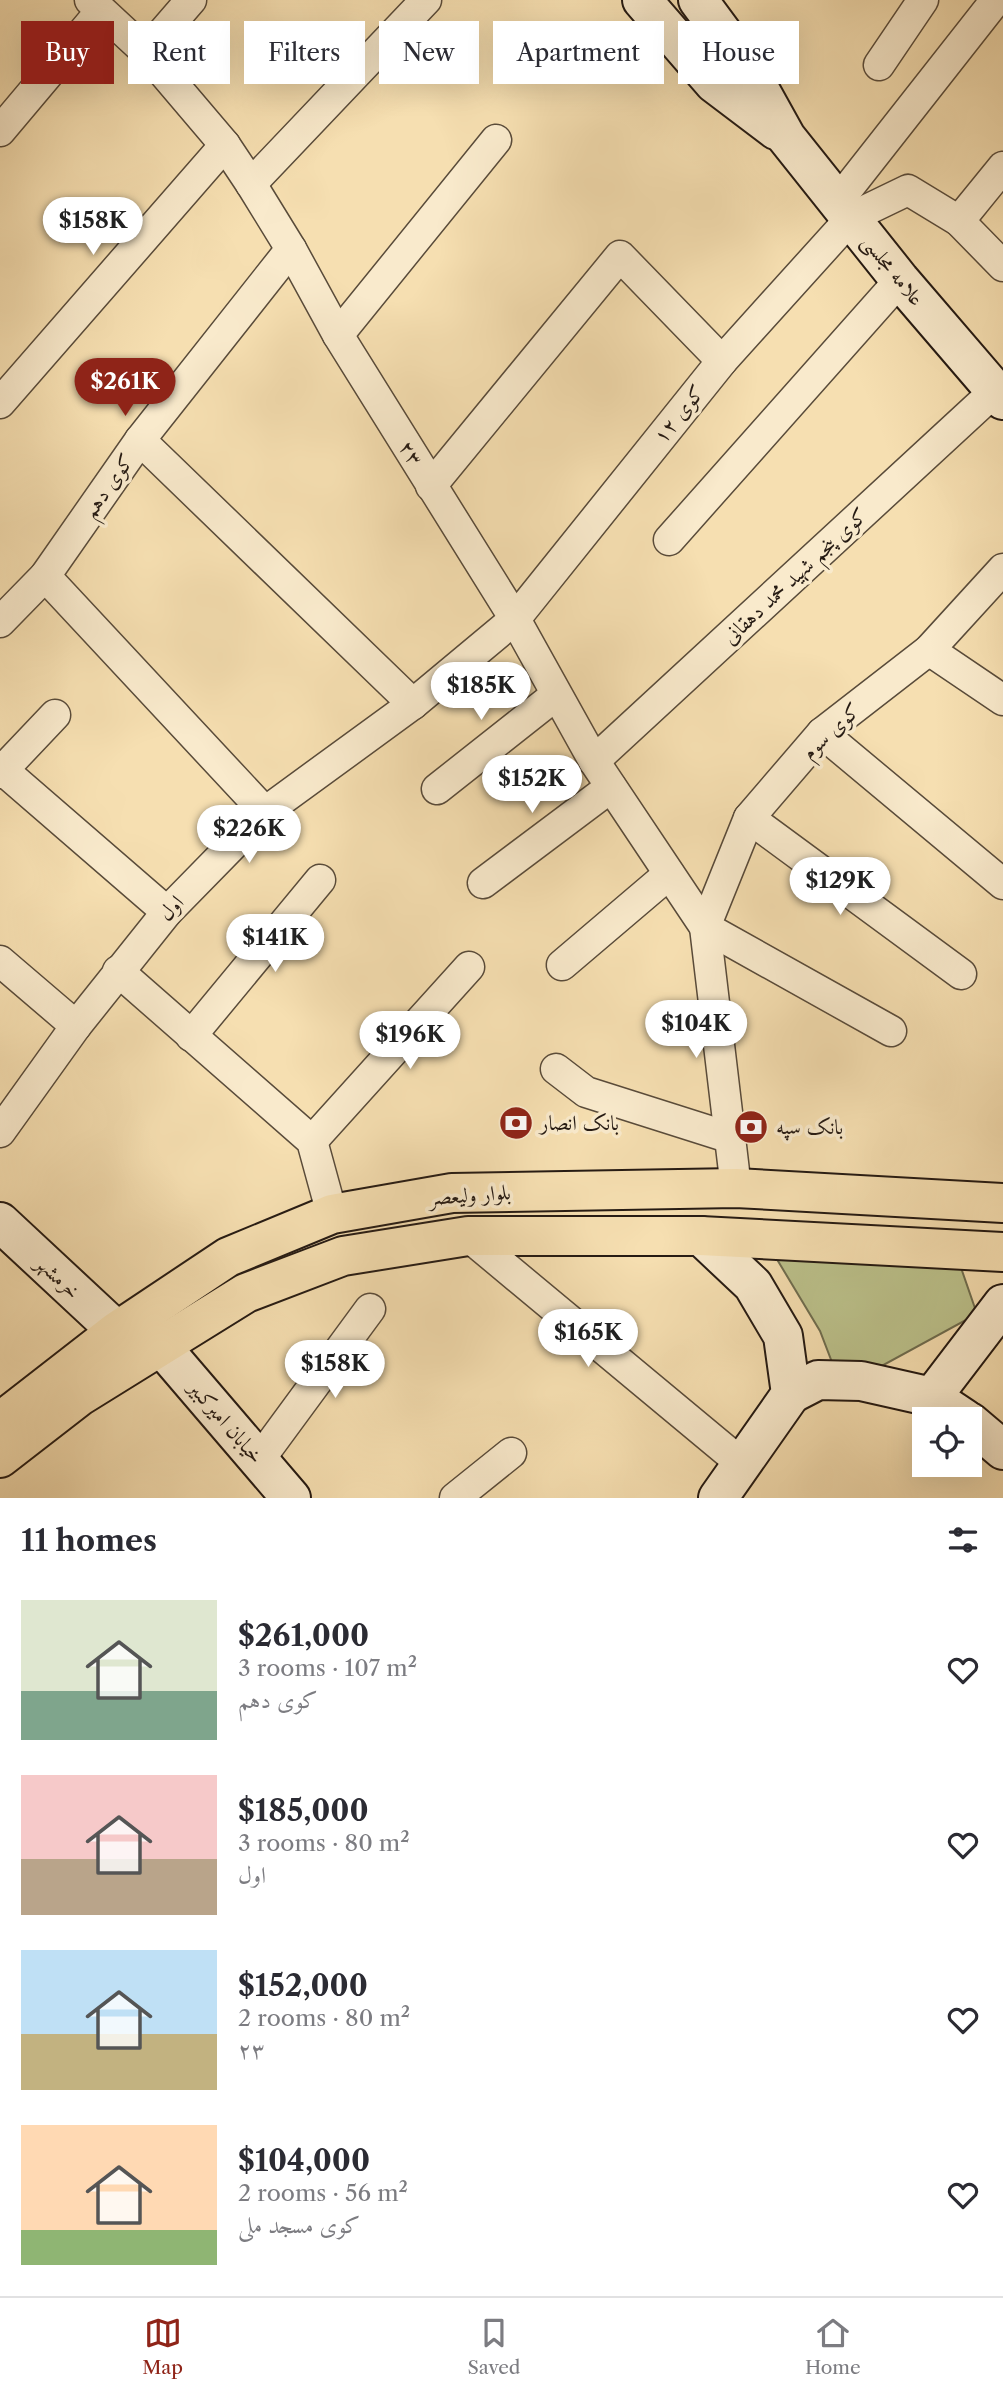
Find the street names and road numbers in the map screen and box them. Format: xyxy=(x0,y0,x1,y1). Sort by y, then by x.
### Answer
street label: علامه مجلسی xyxy=(855,229,930,312)
street label: کوی ۱۲ xyxy=(648,380,710,448)
street label: ۲۳ xyxy=(394,436,429,470)
street label: کوی دهم xyxy=(77,449,145,527)
street label: کوی پنجم شهید محمد دهقانی xyxy=(717,502,878,655)
street label: کوی سوم xyxy=(796,697,869,769)
street label: اول xyxy=(153,890,189,926)
street label: بلوار ولیعصر xyxy=(426,1179,512,1212)
street label: خرمشهر xyxy=(28,1249,86,1305)
street label: خیابان امیرکبیر xyxy=(181,1374,269,1469)

